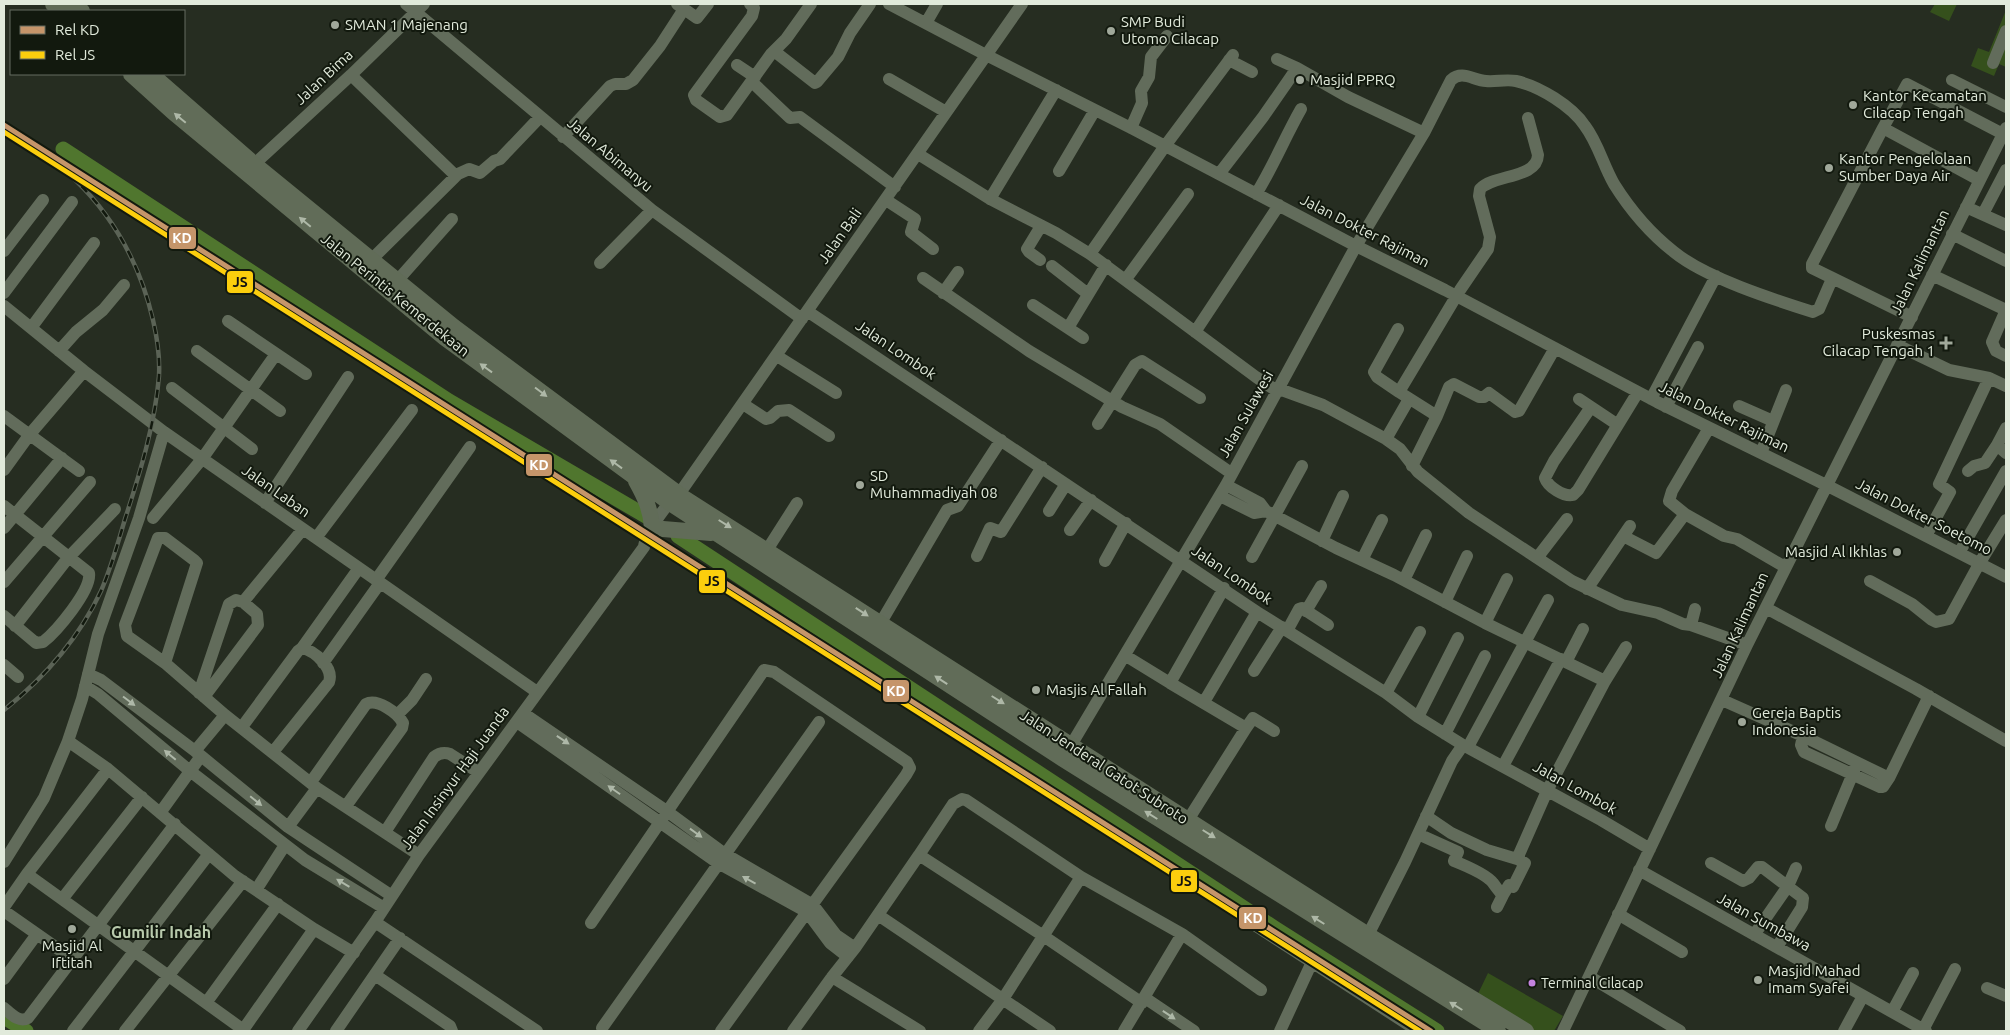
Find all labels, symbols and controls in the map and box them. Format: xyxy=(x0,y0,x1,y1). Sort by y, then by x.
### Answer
legend xyxy=(10,10,185,75)
place label: SMP Budi Utomo Cilacap xyxy=(1121,13,1219,47)
place label: SMAN 1 Majenang xyxy=(345,16,468,33)
marker: SMAN 1 Majenang xyxy=(329,19,341,31)
text: Rel KD xyxy=(55,21,100,38)
marker: SMP Budi Utomo Cilacap xyxy=(1105,25,1117,37)
text: Rel JS xyxy=(55,46,95,63)
street label: Jalan Bima xyxy=(291,46,356,108)
place label: Masjid PPRQ xyxy=(1310,71,1396,88)
marker: Masjid PPRQ xyxy=(1294,74,1306,86)
place label: Kantor Kecamatan Cilacap Tengah xyxy=(1863,87,1987,121)
marker: Kantor Kecamatan Cilacap Tengah xyxy=(1847,99,1859,111)
one-way arrow xyxy=(173,112,186,123)
street label: Jalan Abimanyu xyxy=(564,114,656,195)
place label: Kantor Pengelolaan Sumber Daya Air xyxy=(1839,150,1971,184)
marker: Kantor Pengelolaan Sumber Daya Air xyxy=(1823,162,1835,174)
street label: Jalan Dokter Rajiman xyxy=(1298,191,1433,270)
street label: Jalan Bali xyxy=(814,205,865,267)
street label: Jalan Kalimantan xyxy=(1887,207,1952,317)
one-way arrow xyxy=(298,216,311,227)
line badge: KD xyxy=(168,226,197,250)
text: KD xyxy=(172,230,192,246)
street label: Jalan Perintis Kemerdekaan xyxy=(318,230,473,360)
line badge: JS xyxy=(226,270,254,294)
text: JS xyxy=(232,274,248,290)
street label: Jalan Lombok xyxy=(853,316,940,383)
place label: Puskesmas Cilacap Tengah 1 xyxy=(1822,325,1935,359)
marker: Puskesmas Cilacap Tengah 1 xyxy=(1939,336,1953,350)
one-way arrow xyxy=(480,362,493,373)
street label: Jalan Sulawesi xyxy=(1215,367,1276,460)
street label: Jalan Dokter Rajiman xyxy=(1656,378,1792,455)
one-way arrow xyxy=(534,387,548,397)
line badge: KD xyxy=(525,453,553,477)
text: KD xyxy=(529,457,549,473)
one-way arrow xyxy=(609,459,623,469)
street label: Jalan Laban xyxy=(239,461,314,520)
place label: SD Muhammadiyah 08 xyxy=(870,467,998,501)
street label: Jalan Dokter Soetomo xyxy=(1853,475,1995,558)
marker: SD Muhammadiyah 08 xyxy=(854,479,866,491)
one-way arrow xyxy=(718,519,732,529)
street label: Jalan Lombok xyxy=(1189,541,1276,608)
place label: Masjid Al Ikhlas xyxy=(1785,543,1887,560)
marker: Masjid Al Ikhlas xyxy=(1891,546,1903,558)
line badge: JS xyxy=(698,569,726,594)
street label: Jalan Kalimantan xyxy=(1708,569,1771,680)
text: JS xyxy=(704,573,720,589)
one-way arrow xyxy=(855,607,868,617)
one-way arrow xyxy=(934,675,947,685)
line badge: KD xyxy=(882,679,910,703)
place label: Masjis Al Fallah xyxy=(1046,681,1147,698)
text: KD xyxy=(886,683,906,699)
marker: Masjis Al Fallah xyxy=(1030,684,1042,696)
one-way arrow xyxy=(992,695,1005,704)
one-way arrow xyxy=(122,696,136,706)
street label: Jalan Insinyur Haji Juanda xyxy=(397,703,512,852)
place label: Gereja Baptis Indonesia xyxy=(1752,704,1841,738)
street label: Jalan Jenderal Gatot Subroto xyxy=(1017,706,1191,827)
marker: Gereja Baptis Indonesia xyxy=(1736,716,1748,728)
one-way arrow xyxy=(557,735,570,745)
one-way arrow xyxy=(164,749,177,760)
street label: Jalan Lombok xyxy=(1530,758,1621,818)
one-way arrow xyxy=(607,785,621,795)
one-way arrow xyxy=(249,796,262,807)
one-way arrow xyxy=(1145,810,1158,819)
one-way arrow xyxy=(690,828,703,838)
one-way arrow xyxy=(1203,829,1216,839)
line badge: JS xyxy=(1170,869,1198,893)
text: JS xyxy=(1176,873,1192,889)
one-way arrow xyxy=(742,876,757,884)
one-way arrow xyxy=(336,878,349,887)
street label: Jalan Sumbawa xyxy=(1715,889,1814,954)
line badge: KD xyxy=(1238,906,1267,930)
text: KD xyxy=(1243,910,1263,926)
one-way arrow xyxy=(1312,915,1325,924)
marker: Masjid Al Iftitah xyxy=(66,923,78,935)
district label: Gumilir Indah xyxy=(111,923,211,941)
place label: Masjid Al Iftitah xyxy=(42,937,102,971)
place label: Masjid Mahad Imam Syafei xyxy=(1768,962,1861,996)
marker: Masjid Mahad Imam Syafei xyxy=(1752,974,1764,986)
place label: Terminal Cilacap xyxy=(1541,975,1643,991)
marker: Terminal Cilacap xyxy=(1527,978,1537,988)
one-way arrow xyxy=(1450,1001,1463,1010)
one-way arrow xyxy=(1162,1010,1176,1020)

